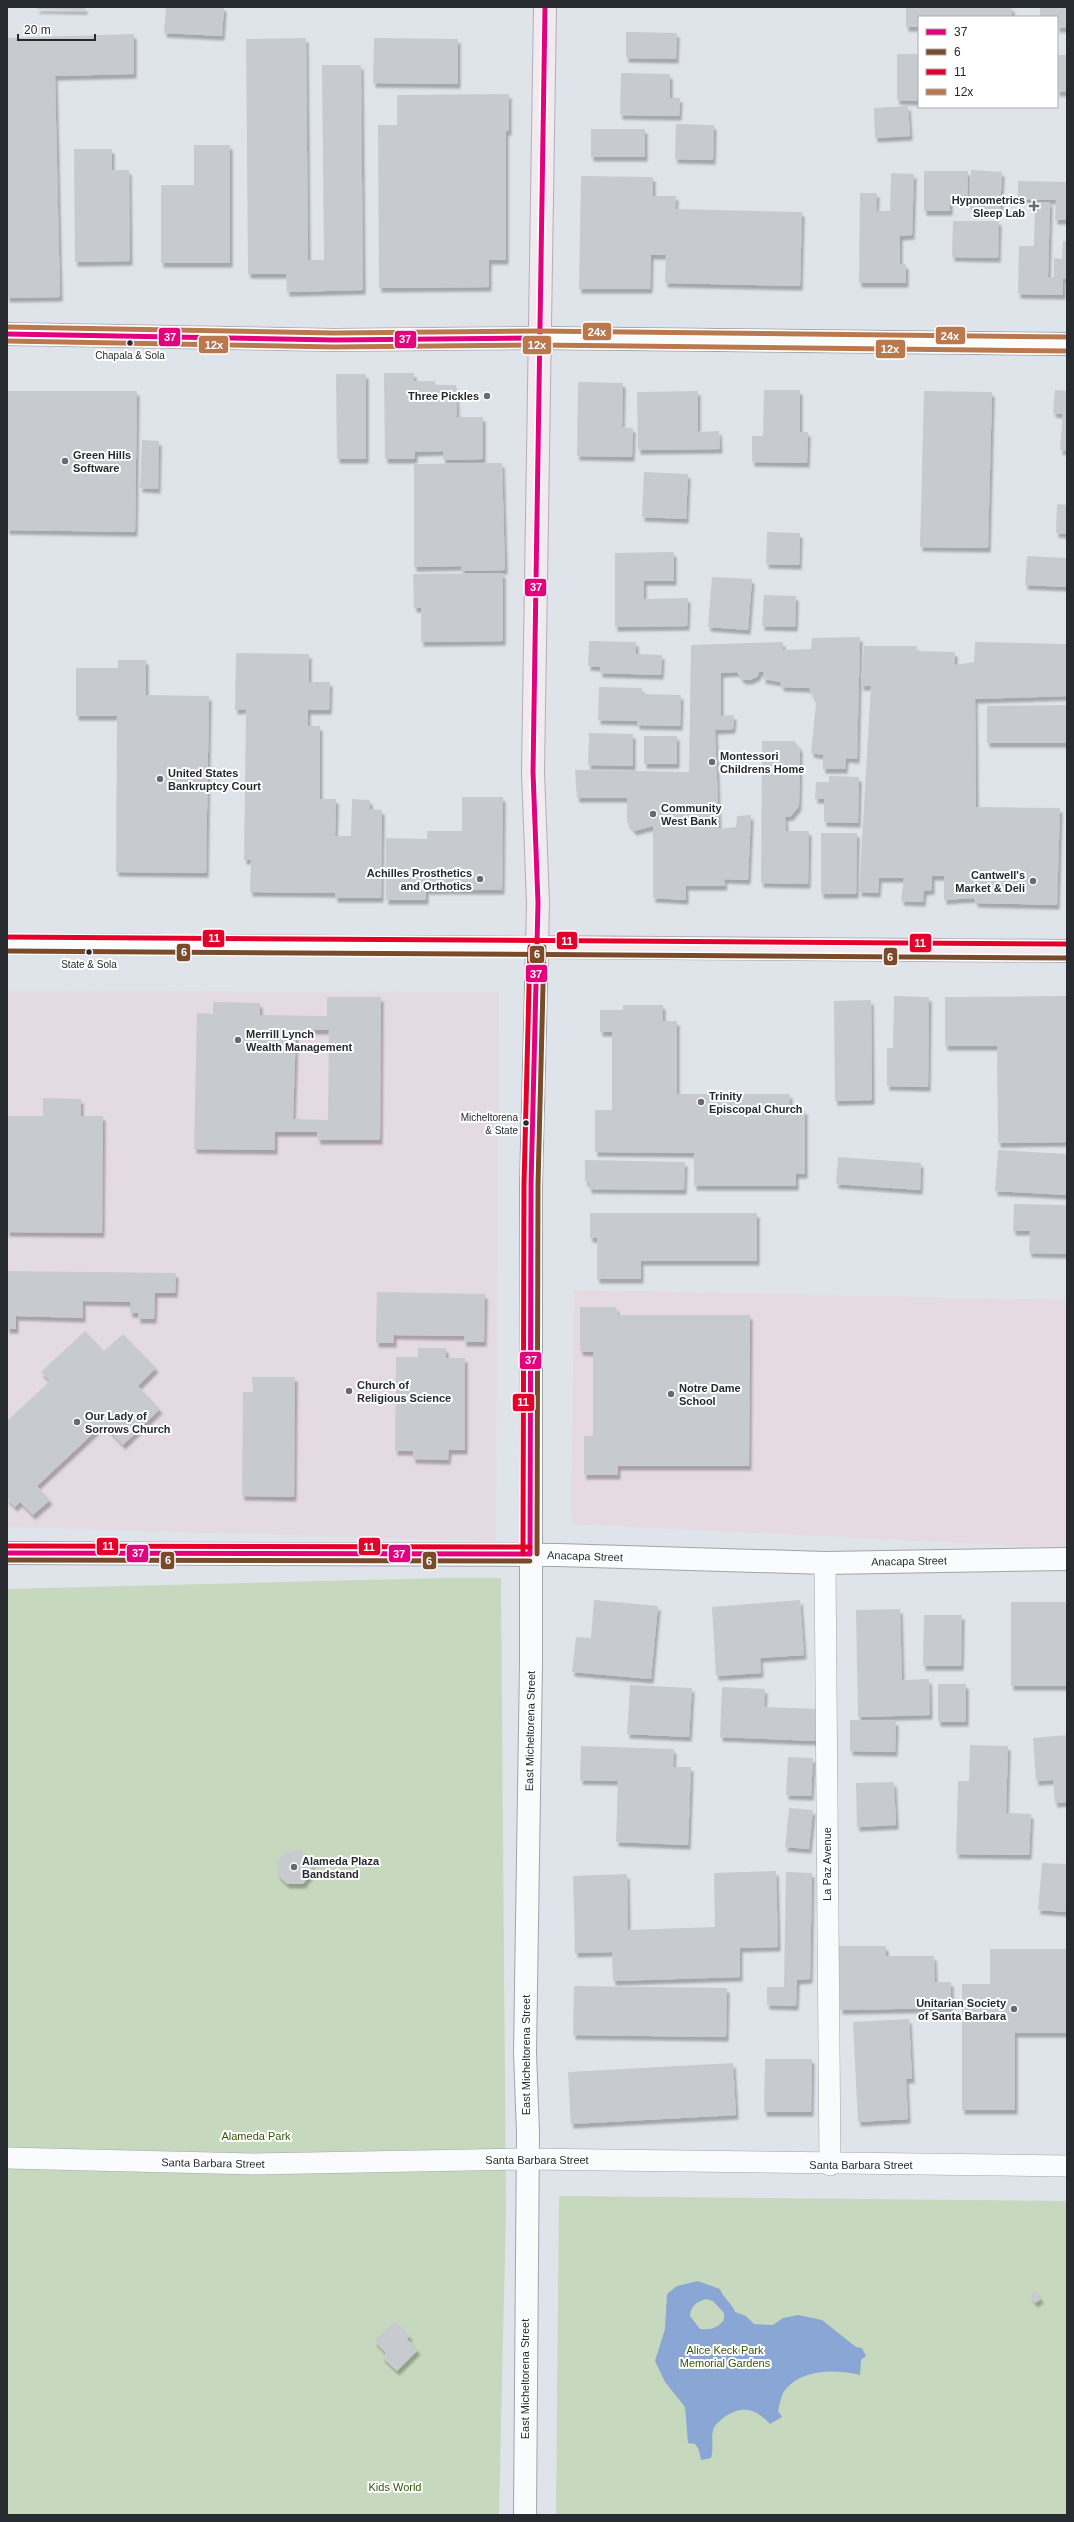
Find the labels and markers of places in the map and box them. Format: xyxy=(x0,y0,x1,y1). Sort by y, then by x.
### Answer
place label: Hypnometrics Sleep Lab xyxy=(952,194,1025,219)
marker: Hypnometrics Sleep Lab xyxy=(1028,200,1040,212)
marker: Chapala & Sola xyxy=(125,338,135,348)
place label: Chapala & Sola xyxy=(95,350,165,361)
place label: Three Pickles xyxy=(408,390,479,402)
marker: Three Pickles xyxy=(482,391,492,401)
place label: Green Hills Software xyxy=(73,449,131,474)
marker: Green Hills Software xyxy=(60,456,70,466)
place label: Montessori Childrens Home xyxy=(720,750,804,775)
marker: Montessori Childrens Home xyxy=(707,757,717,767)
place label: United States Bankruptcy Court xyxy=(168,767,261,792)
marker: United States Bankruptcy Court xyxy=(155,774,165,784)
place label: Community West Bank xyxy=(661,802,722,827)
marker: Community West Bank xyxy=(648,809,658,819)
place label: Achilles Prosthetics and Orthotics xyxy=(367,867,472,892)
place label: Cantwell's Market & Deli xyxy=(955,869,1025,894)
marker: Achilles Prosthetics and Orthotics xyxy=(475,874,485,884)
marker: Cantwell's Market & Deli xyxy=(1028,876,1038,886)
marker: State & Sola xyxy=(84,947,94,957)
place label: State & Sola xyxy=(61,959,117,970)
place label: Merrill Lynch Wealth Management xyxy=(246,1028,352,1053)
marker: Merrill Lynch Wealth Management xyxy=(233,1035,243,1045)
place label: Trinity Episcopal Church xyxy=(709,1090,803,1115)
marker: Trinity Episcopal Church xyxy=(696,1097,706,1107)
place label: Micheltorena & State xyxy=(461,1112,518,1136)
marker: Micheltorena & State xyxy=(521,1118,531,1128)
place label: Church of Religious Science xyxy=(357,1379,451,1404)
place label: Notre Dame School xyxy=(679,1382,741,1407)
marker: Church of Religious Science xyxy=(344,1386,354,1396)
marker: Notre Dame School xyxy=(666,1389,676,1399)
place label: Our Lady of Sorrows Church xyxy=(85,1410,171,1435)
marker: Our Lady of Sorrows Church xyxy=(72,1417,82,1427)
place label: Alameda Plaza Bandstand xyxy=(302,1855,380,1880)
marker: Alameda Plaza Bandstand xyxy=(289,1862,299,1872)
place label: Unitarian Society of Santa Barbara xyxy=(916,1997,1007,2022)
marker: Unitarian Society of Santa Barbara xyxy=(1009,2004,1019,2014)

